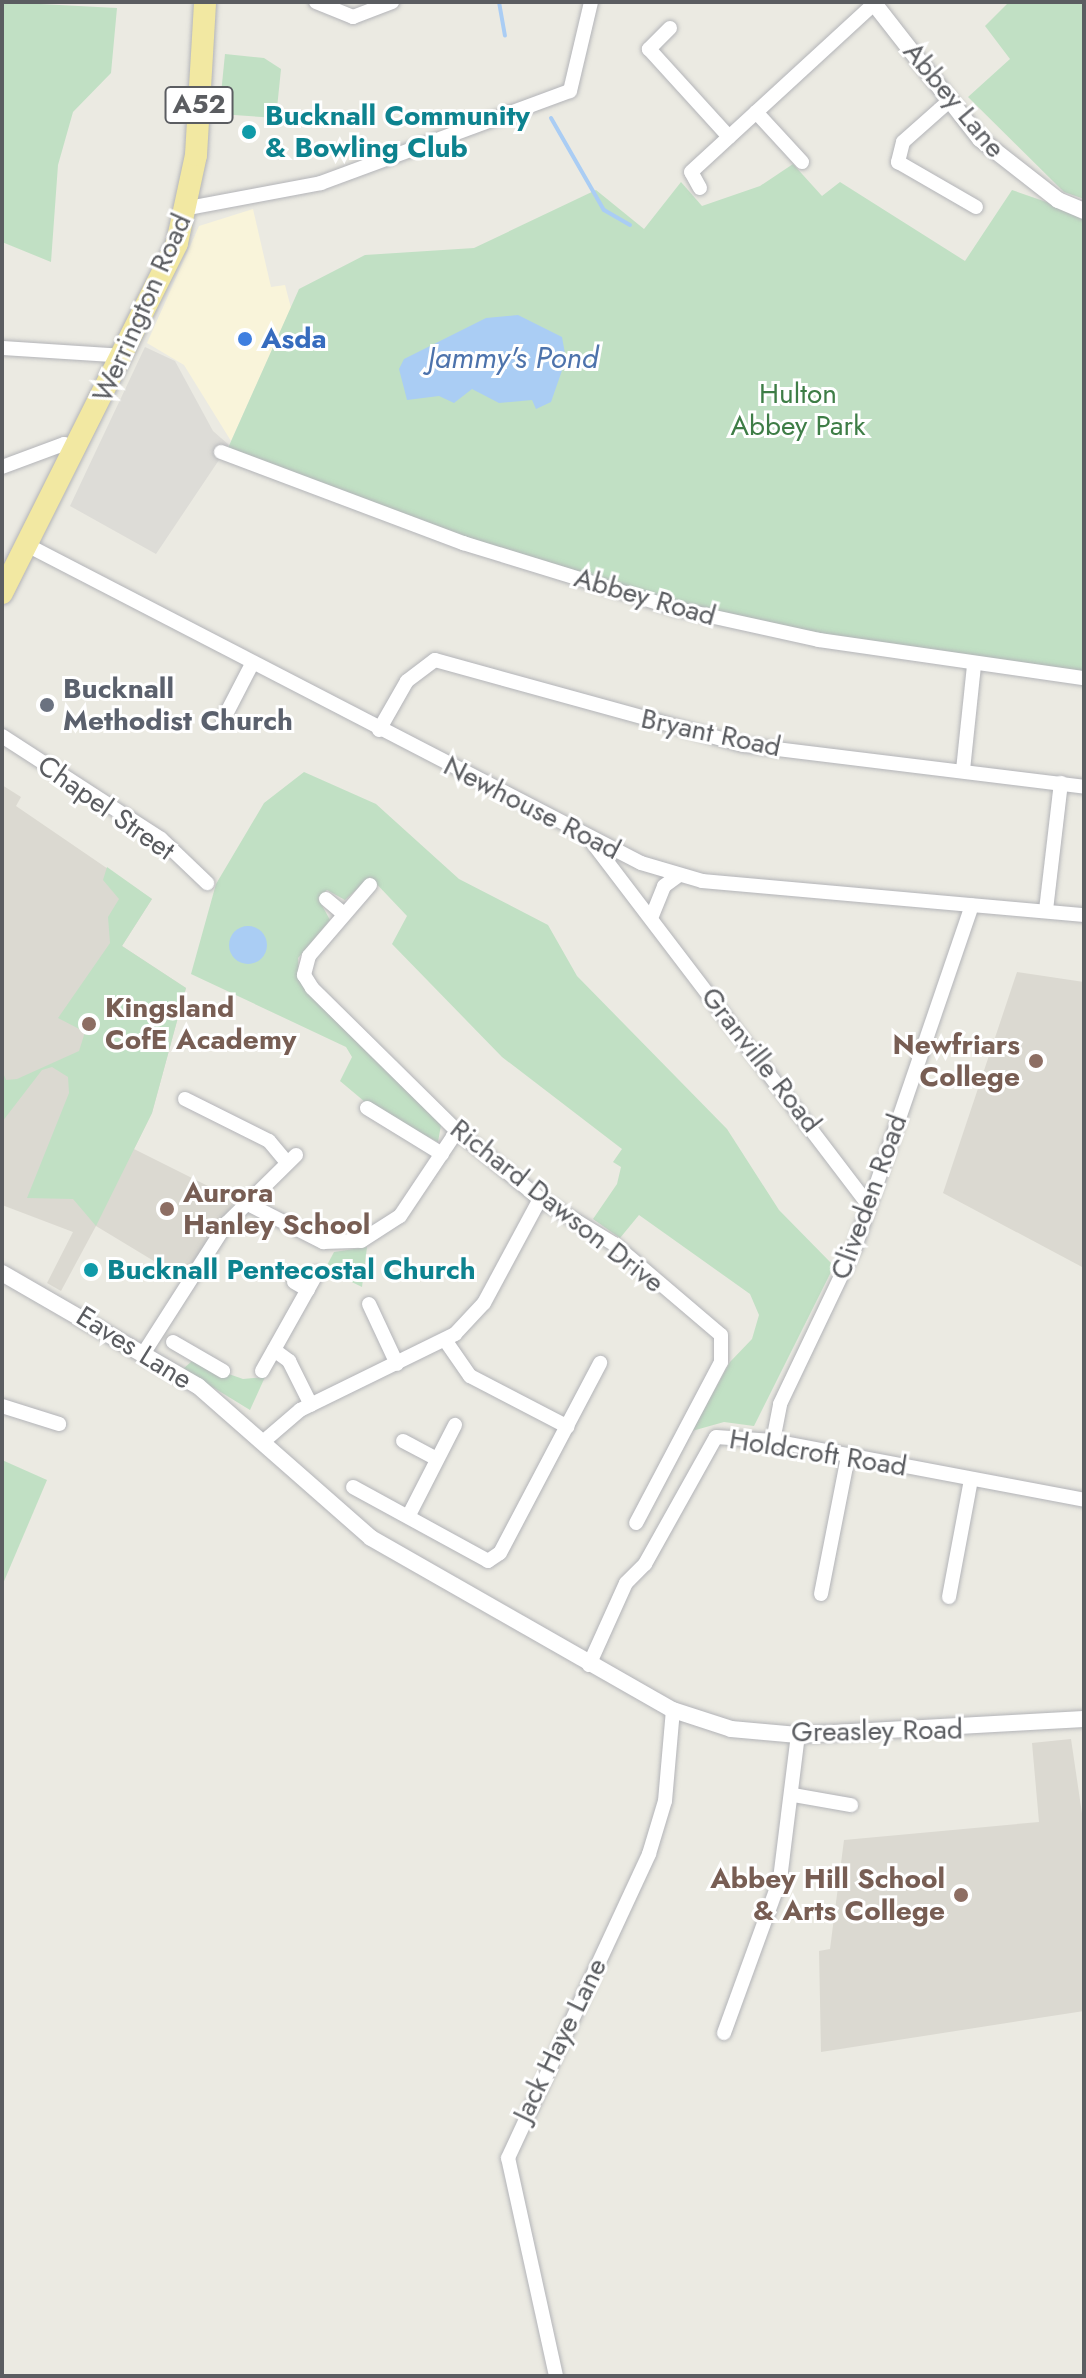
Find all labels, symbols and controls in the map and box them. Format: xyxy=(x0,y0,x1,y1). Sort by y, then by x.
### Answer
street label: Abbey Lane xyxy=(896,35,1012,165)
road number: A52 xyxy=(163,83,235,127)
place label: Bucknall Community & Bowling Club xyxy=(265,99,530,165)
marker: Bucknall Community & Bowling Club xyxy=(240,123,258,141)
street label: Werrington Road xyxy=(85,209,199,407)
place label: Asda xyxy=(261,322,327,356)
marker: Asda xyxy=(236,330,254,348)
water label: Jammy's Pond xyxy=(428,340,598,376)
park label: Hulton Abbey Park xyxy=(730,377,866,443)
street label: Abbey Road xyxy=(570,561,720,633)
place label: Bucknall Methodist Church xyxy=(63,672,293,738)
marker: Bucknall Methodist Church xyxy=(38,696,56,714)
street label: Bryant Road xyxy=(638,702,784,764)
street label: Chapel Street xyxy=(31,749,181,867)
street label: Newhouse Road xyxy=(438,749,626,867)
street label: Granville Road xyxy=(694,981,828,1139)
place label: Kingsland CofE Academy xyxy=(105,991,296,1057)
marker: Kingsland CofE Academy xyxy=(80,1015,98,1033)
place label: Newfriars College xyxy=(893,1028,1020,1094)
marker: Newfriars College xyxy=(1027,1052,1045,1070)
street label: Cliveden Road xyxy=(824,1110,914,1284)
street label: Richard Dawson Drive xyxy=(444,1112,670,1300)
place label: Aurora Hanley School xyxy=(183,1176,370,1242)
marker: Aurora Hanley School xyxy=(158,1200,176,1218)
place label: Bucknall Pentecostal Church xyxy=(107,1253,476,1287)
marker: Bucknall Pentecostal Church xyxy=(82,1261,100,1279)
street label: Eaves Lane xyxy=(70,1299,198,1397)
street label: Holdcroft Road xyxy=(727,1422,909,1484)
street label: Greasley Road xyxy=(791,1713,963,1749)
place label: Abbey Hill School & Arts College xyxy=(710,1862,945,1928)
marker: Abbey Hill School & Arts College xyxy=(952,1886,970,1904)
street label: Jack Haye Lane xyxy=(506,1953,614,2127)

